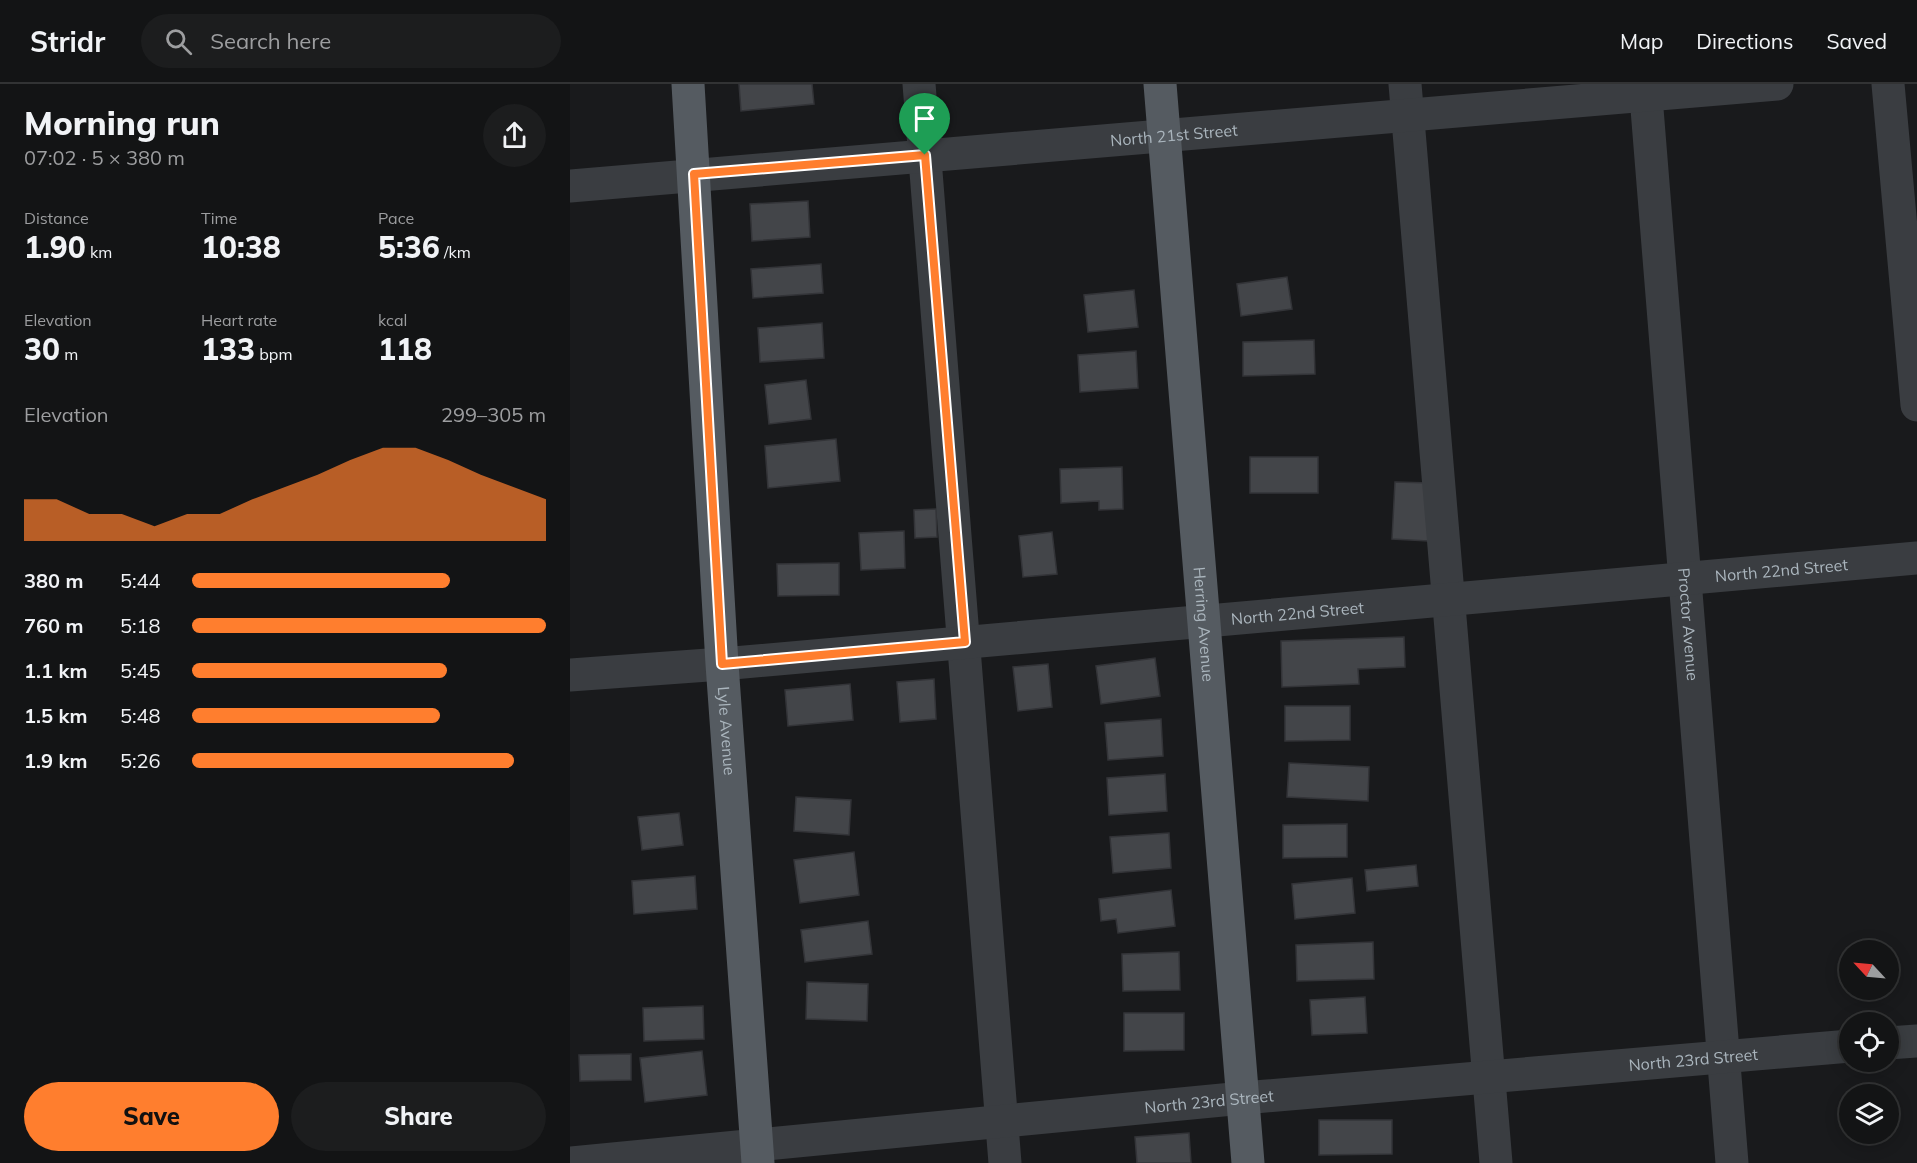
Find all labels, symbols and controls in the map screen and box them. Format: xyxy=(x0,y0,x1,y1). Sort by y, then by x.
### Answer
search box xyxy=(141,14,561,68)
text: Stridr xyxy=(30,24,105,59)
icon: search xyxy=(162,25,195,58)
text: Search here xyxy=(210,27,331,55)
text: Map xyxy=(1620,28,1663,54)
text: Directions xyxy=(1696,28,1793,54)
text: Saved xyxy=(1826,28,1887,54)
pin xyxy=(899,93,950,155)
text: Morning run xyxy=(24,102,220,143)
icon: arrive xyxy=(908,102,941,135)
button: share xyxy=(483,104,546,167)
street label: North 21st Street xyxy=(1109,120,1239,150)
text: 07:02 · 5 × 380 m xyxy=(24,145,185,170)
text: Distance xyxy=(24,208,89,228)
text: Time xyxy=(201,208,237,228)
text: Pace xyxy=(378,208,414,228)
text: 1.90 xyxy=(24,228,86,266)
text: 10:38 xyxy=(201,228,281,266)
text: 5:36 xyxy=(378,228,440,266)
text: km xyxy=(86,242,112,262)
text: /km xyxy=(440,242,471,262)
text: Elevation xyxy=(24,310,92,330)
text: Heart rate xyxy=(201,310,277,330)
text: kcal xyxy=(378,310,407,330)
text: 30 xyxy=(24,330,60,368)
text: 133 xyxy=(201,330,255,368)
text: 118 xyxy=(378,330,432,368)
text: m xyxy=(60,344,78,364)
text: bpm xyxy=(255,344,292,364)
text: Elevation xyxy=(24,402,109,427)
text: 299–305 m xyxy=(441,402,546,427)
street label: North 22nd Street xyxy=(1714,554,1849,586)
street label: Herring Avenue xyxy=(1189,566,1219,683)
street label: Proctor Avenue xyxy=(1674,567,1703,682)
text: 380 m xyxy=(24,568,83,593)
text: 5:44 xyxy=(120,568,161,593)
street label: North 22nd Street xyxy=(1230,597,1365,629)
text: 760 m xyxy=(24,613,83,638)
text: 5:18 xyxy=(120,613,161,638)
text: 1.1 km xyxy=(24,658,87,683)
text: 5:45 xyxy=(120,658,161,683)
street label: Lyle Avenue xyxy=(714,686,740,776)
text: 1.5 km xyxy=(24,703,87,728)
text: 5:48 xyxy=(120,703,161,728)
text: 1.9 km xyxy=(24,748,87,773)
text: 5:26 xyxy=(120,748,161,773)
north arrow xyxy=(1839,940,1899,1000)
map controls xyxy=(1839,940,1899,1144)
button: locate xyxy=(1839,1012,1899,1072)
street label: North 23rd Street xyxy=(1628,1044,1759,1075)
button: Save xyxy=(24,1082,279,1151)
button: Share xyxy=(291,1082,546,1151)
button: layers xyxy=(1839,1084,1899,1144)
street label: North 23rd Street xyxy=(1144,1085,1275,1117)

